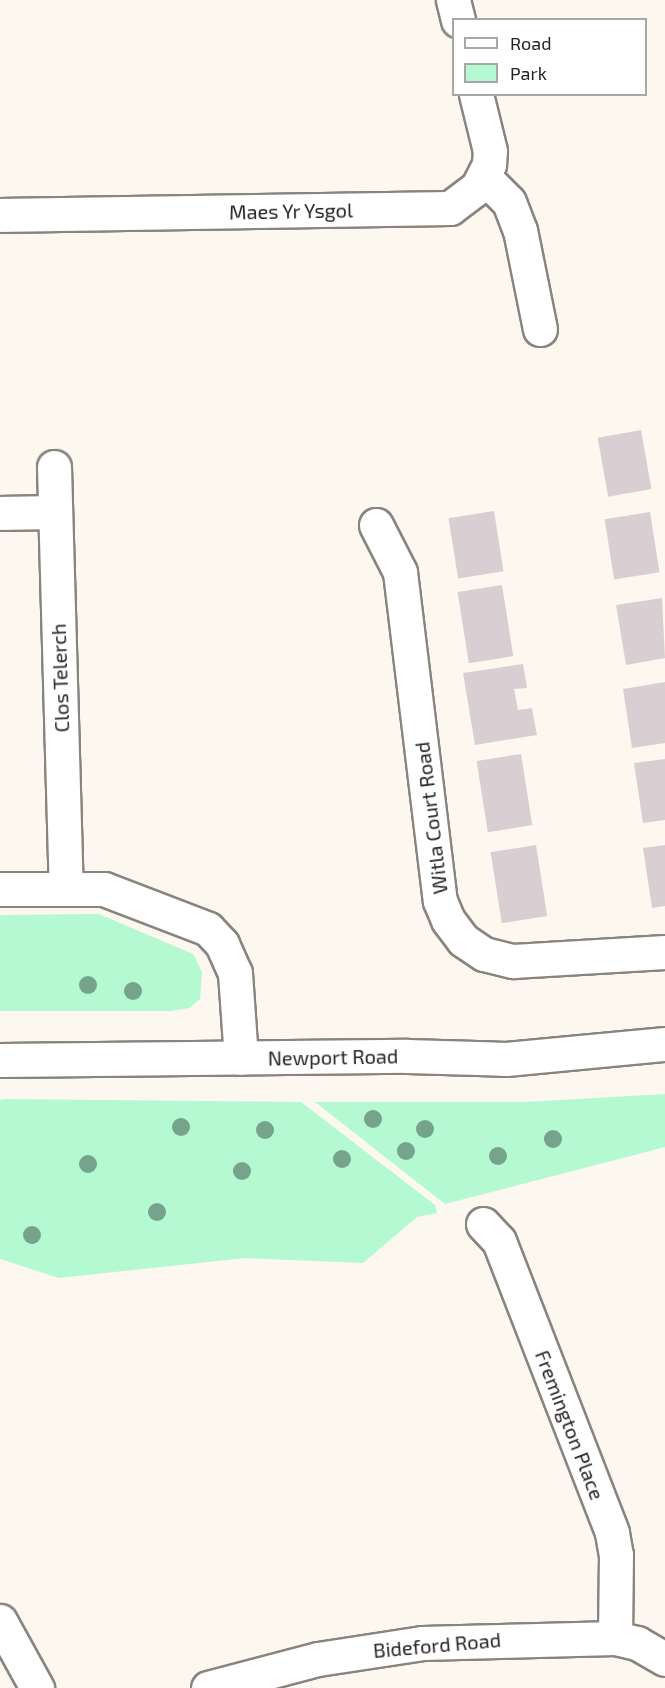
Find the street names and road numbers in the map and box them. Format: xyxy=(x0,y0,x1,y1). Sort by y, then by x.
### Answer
street label: Maes Yr Ysgol xyxy=(228,198,354,224)
street label: Clos Telerch xyxy=(46,623,74,733)
street label: Witla Court Road xyxy=(410,740,452,896)
street label: Newport Road xyxy=(268,1044,398,1070)
street label: Fremington Place xyxy=(530,1347,610,1503)
street label: Bideford Road xyxy=(372,1627,502,1663)

